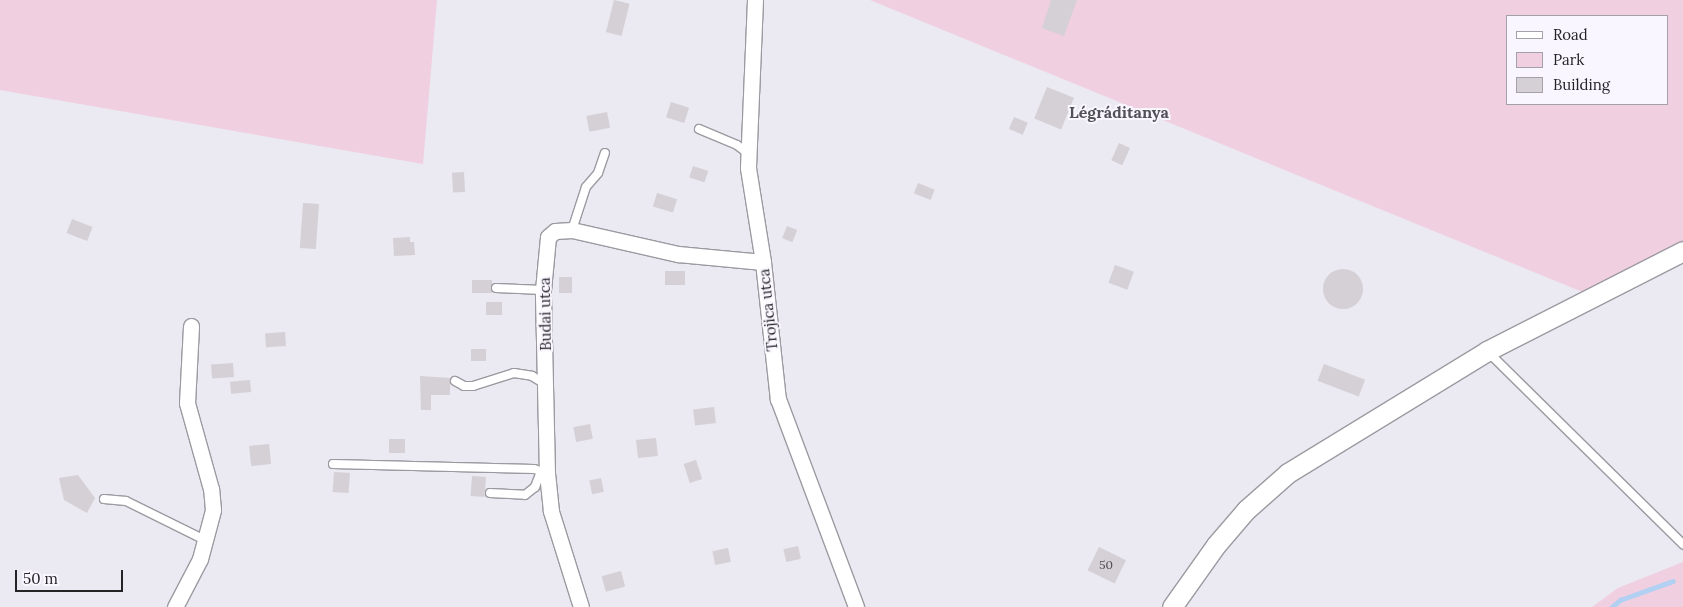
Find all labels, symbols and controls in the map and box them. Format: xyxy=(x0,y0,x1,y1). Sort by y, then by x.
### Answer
legend xyxy=(1506,15,1668,105)
text: Road xyxy=(1553,25,1588,44)
text: Park xyxy=(1553,50,1584,69)
text: Building xyxy=(1553,75,1610,94)
district label: Légráditanya xyxy=(1069,102,1169,122)
street label: Trojica utca xyxy=(755,268,781,352)
street label: Budai utca xyxy=(535,277,555,351)
house number: 50 xyxy=(1099,558,1113,572)
scale bar xyxy=(18,560,125,592)
text: 50 m xyxy=(23,569,58,588)

